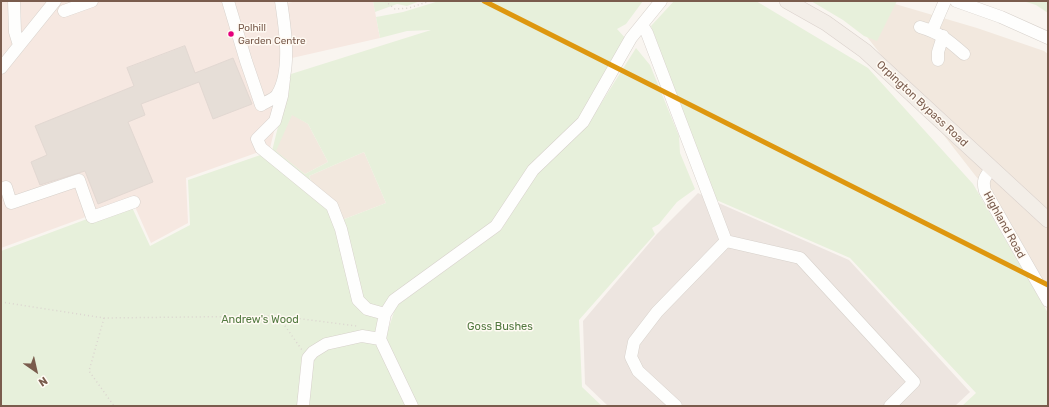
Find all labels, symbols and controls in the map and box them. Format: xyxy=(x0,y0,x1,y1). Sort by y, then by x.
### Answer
place label: Polhill Garden Centre xyxy=(238,22,306,46)
marker: Polhill Garden Centre xyxy=(226,29,236,39)
street label: Orpington Bypass Road xyxy=(874,58,970,150)
street label: Highland Road xyxy=(980,189,1028,261)
park label: Andrew's Wood xyxy=(221,313,299,327)
park label: Goss Bushes xyxy=(467,320,533,334)
north arrow xyxy=(16,351,56,391)
text: N xyxy=(36,374,50,389)

